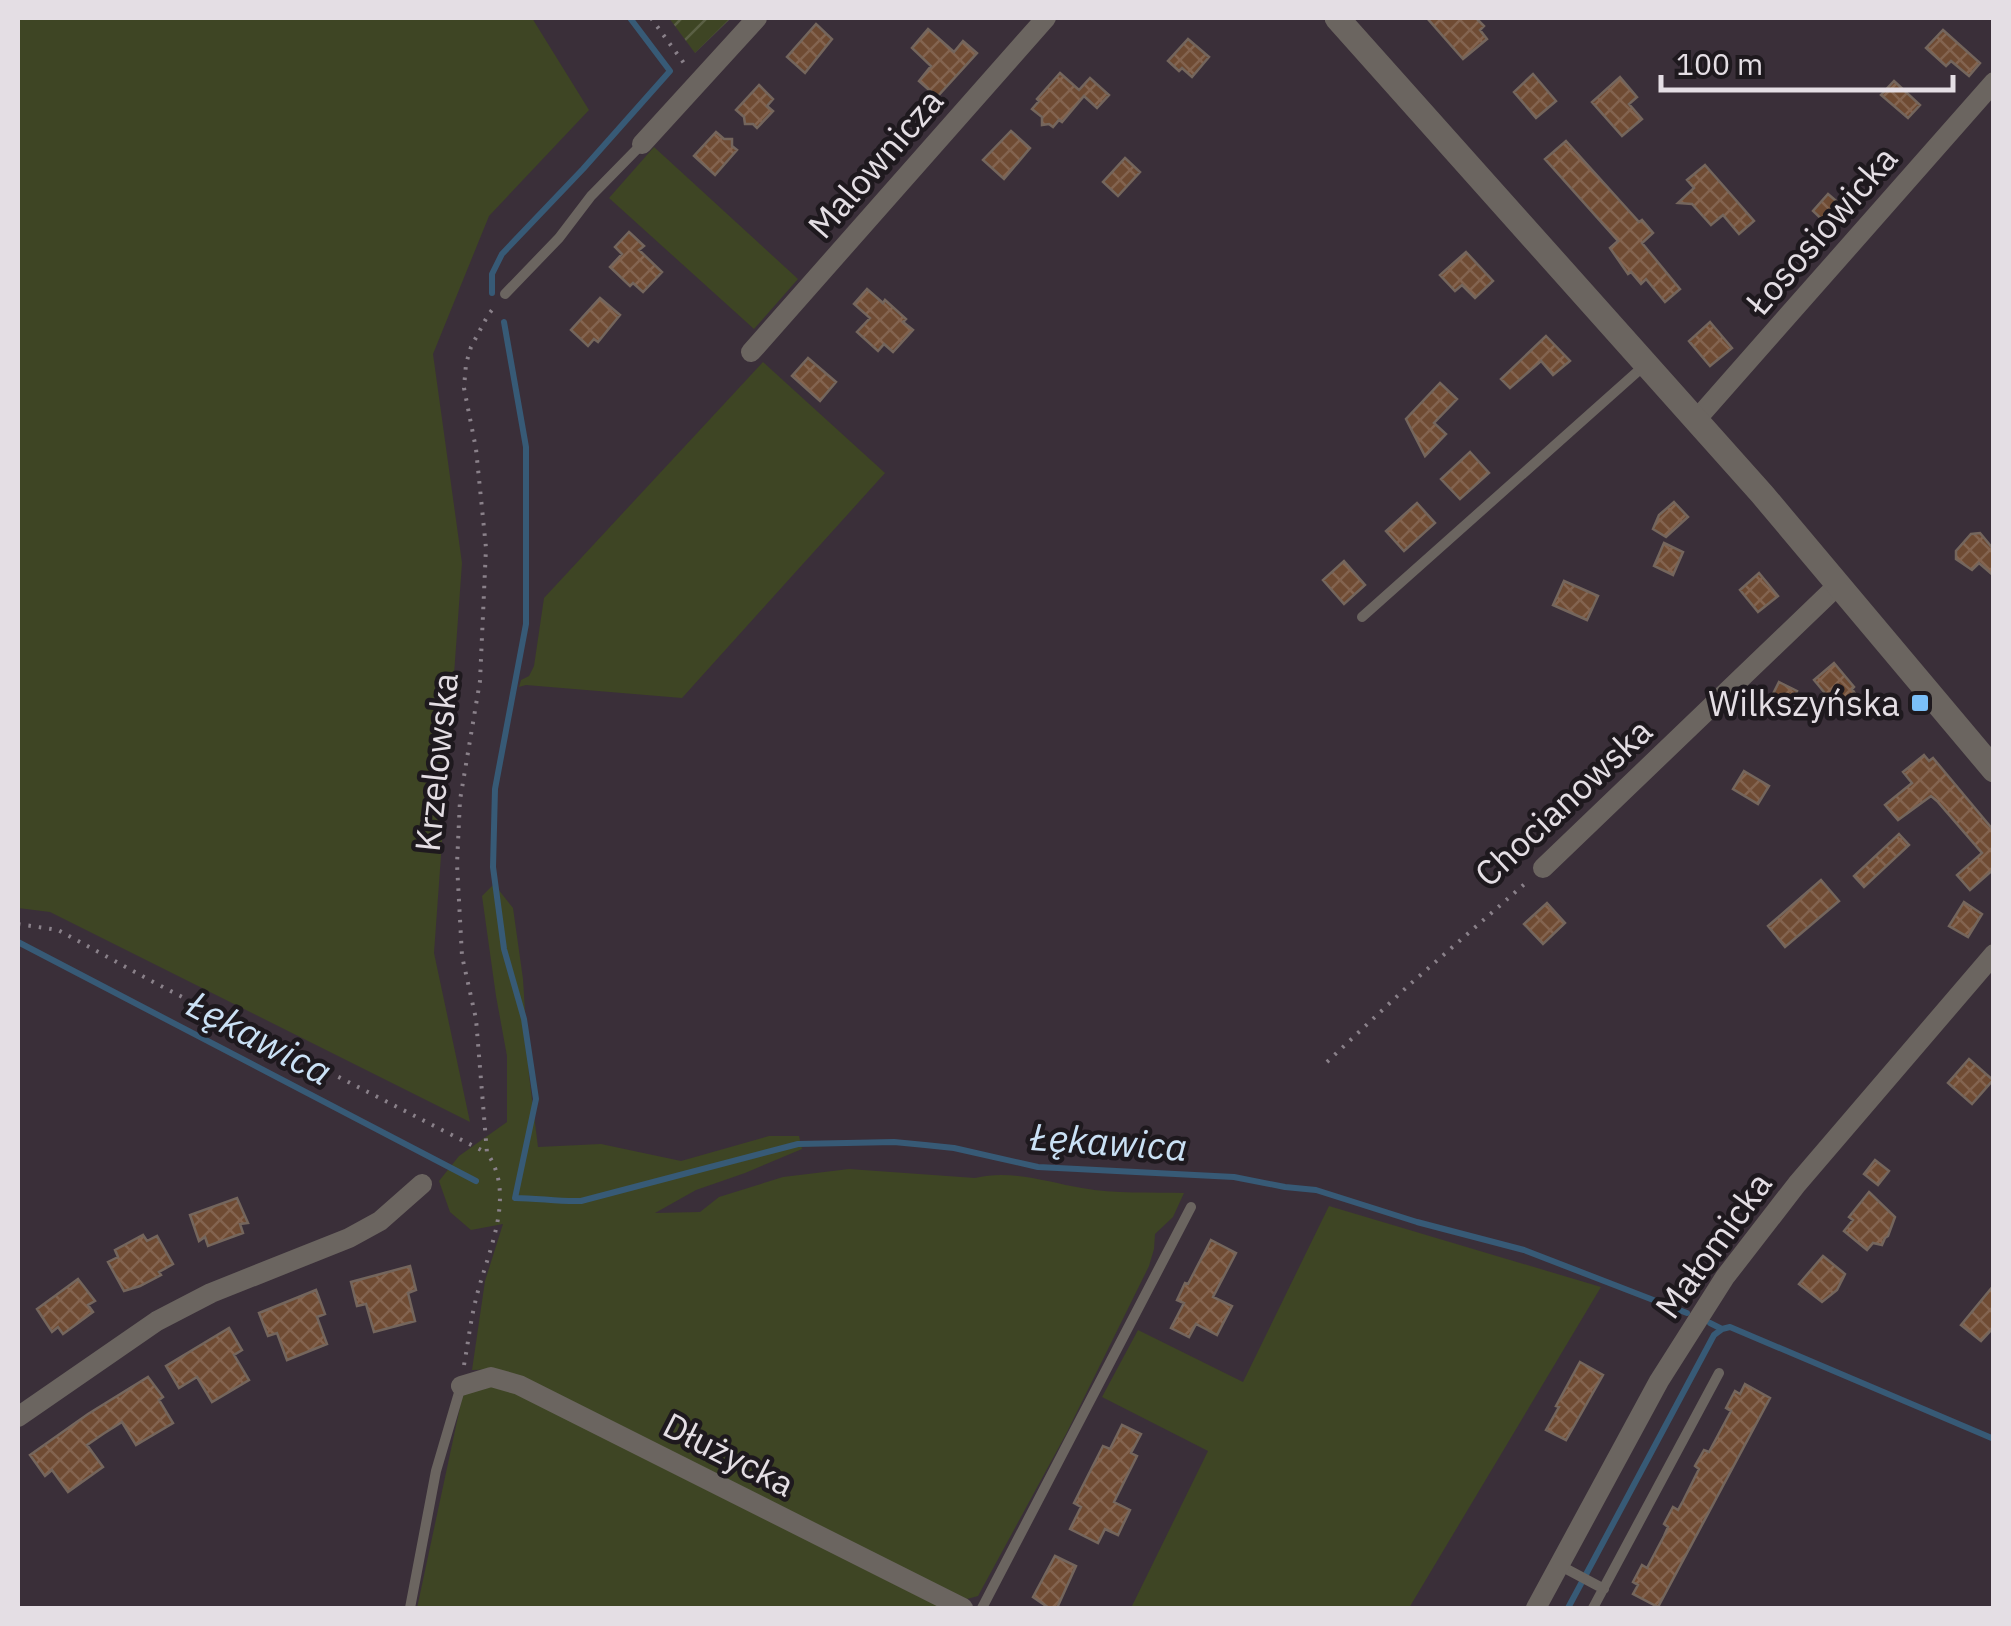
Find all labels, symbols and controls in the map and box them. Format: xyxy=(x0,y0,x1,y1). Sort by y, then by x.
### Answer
scale bar xyxy=(1661,30,1954,92)
text: 100 m xyxy=(1676,44,1763,83)
street label: Malownicza xyxy=(797,78,953,248)
street label: Łososiowicka xyxy=(1734,136,1907,325)
street label: Krzelowska xyxy=(404,670,468,854)
place label: Wilkszyńska xyxy=(1708,680,1900,726)
marker: Wilkszyńska xyxy=(1909,692,1931,714)
street label: Chocianowska xyxy=(1465,708,1661,896)
water label: Łękawica xyxy=(178,978,341,1096)
water label: Łękawica xyxy=(1028,1111,1189,1171)
street label: Małomicka xyxy=(1644,1163,1782,1327)
street label: Dłużycka xyxy=(656,1401,802,1507)

